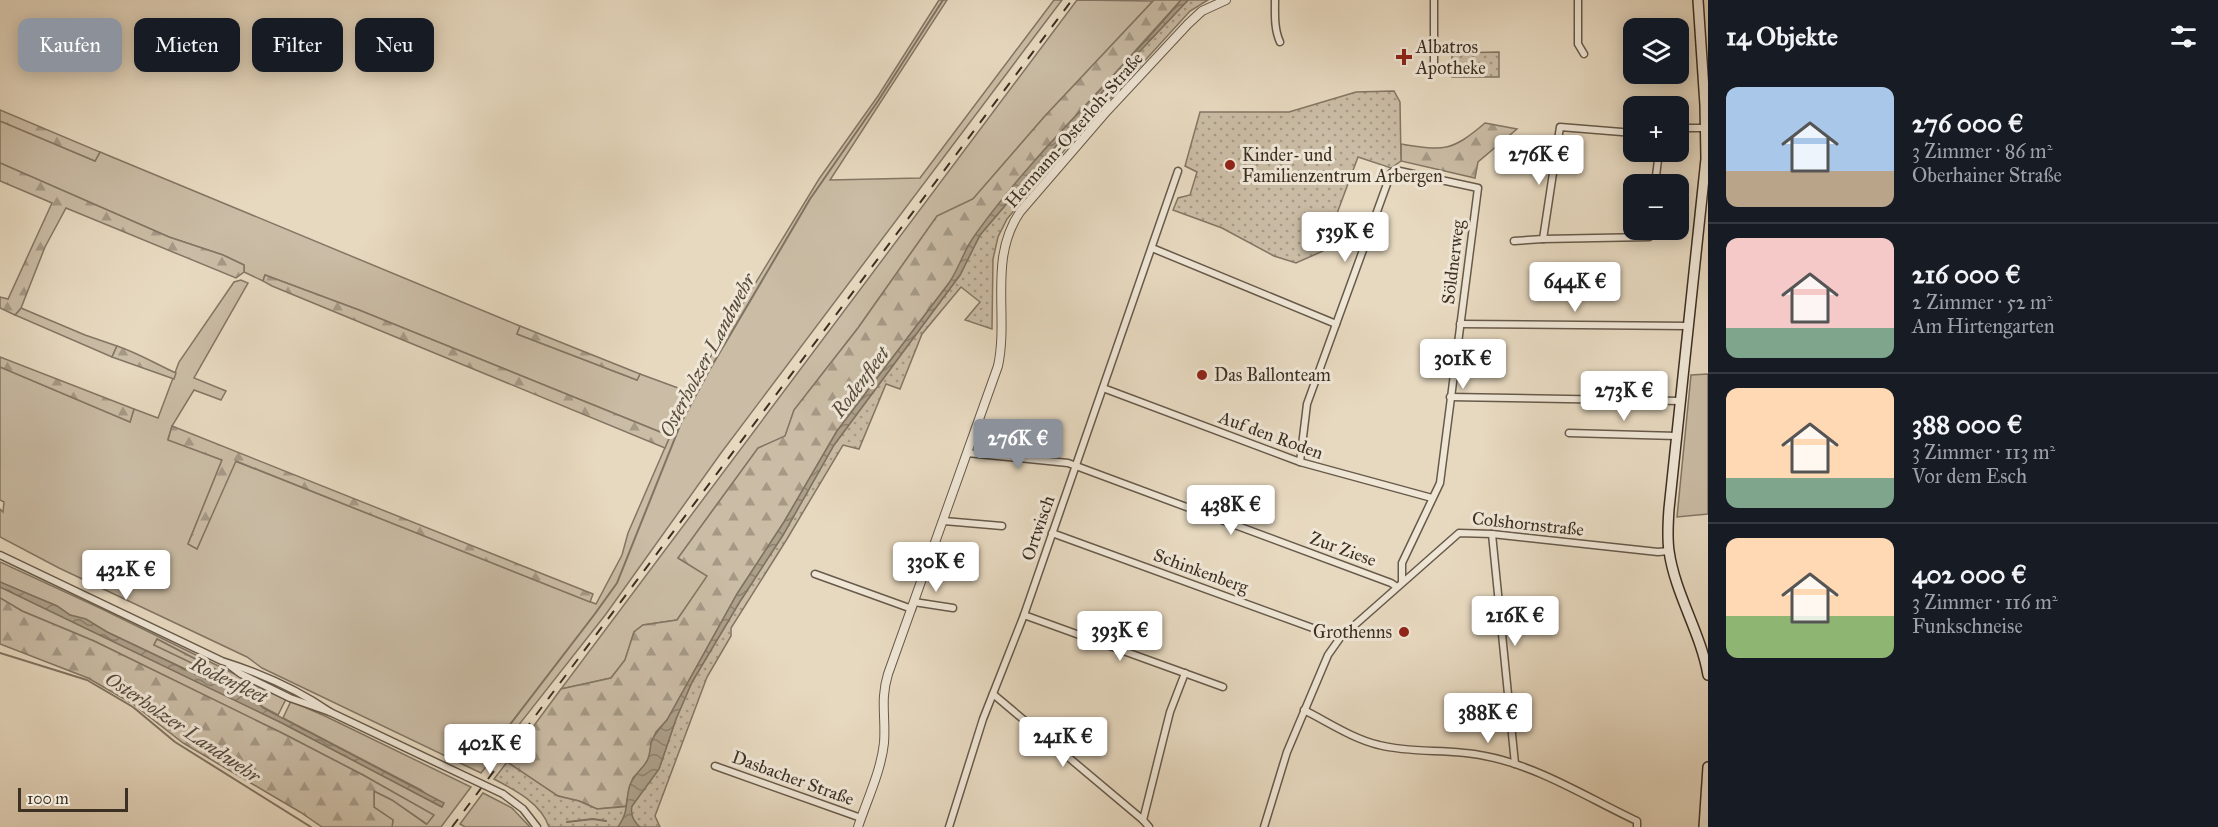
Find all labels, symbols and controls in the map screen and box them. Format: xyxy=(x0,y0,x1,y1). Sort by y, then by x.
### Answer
chip: Kaufen xyxy=(18,18,122,72)
chip: Mieten xyxy=(134,18,240,72)
chip: Filter xyxy=(252,18,343,72)
chip: Neu xyxy=(355,18,434,72)
map controls xyxy=(1623,18,1689,240)
button: layers xyxy=(1623,18,1689,84)
text: 14 Objekte xyxy=(1726,20,1838,52)
icon: filters xyxy=(2167,20,2200,53)
place label: Albatros Apotheke xyxy=(1415,36,1486,79)
street label: Hermann-Osterloh-Straße xyxy=(1000,48,1148,212)
marker: Albatros Apotheke xyxy=(1397,50,1411,64)
button: + xyxy=(1623,96,1689,162)
text: 276 000 € xyxy=(1912,107,2024,139)
icon: home xyxy=(1774,111,1846,183)
pin: 276K € xyxy=(1490,135,1588,186)
text: 3 Zimmer · 86 m² xyxy=(1912,139,2052,163)
text: 276K € xyxy=(1509,142,1569,166)
place label: Kinder- und Familienzentrum Arbergen xyxy=(1242,144,1443,188)
marker: Kinder- und Familienzentrum Arbergen xyxy=(1223,158,1237,172)
text: Oberhainer Straße xyxy=(1912,163,2062,187)
button: − xyxy=(1623,174,1689,240)
pin: 539K € xyxy=(1296,212,1394,263)
street label: Söldnerweg xyxy=(1437,218,1470,306)
text: 539K € xyxy=(1316,219,1374,243)
text: 216 000 € xyxy=(1912,258,2021,290)
pin: 644K € xyxy=(1526,262,1624,313)
icon: home xyxy=(1774,262,1846,334)
water label: Osterholzer Landwehr xyxy=(654,268,761,441)
text: 644K € xyxy=(1543,269,1607,293)
text: 2 Zimmer · 52 m² xyxy=(1912,290,2053,314)
text: Am Hirtengarten xyxy=(1912,314,2055,338)
pin: 301K € xyxy=(1414,339,1512,390)
water label: Rodenfleet xyxy=(825,341,897,424)
text: 301K € xyxy=(1434,346,1492,370)
place label: Das Ballonteam xyxy=(1214,364,1331,386)
marker: Das Ballonteam xyxy=(1195,368,1209,382)
pin: 273K € xyxy=(1575,371,1673,422)
text: 273K € xyxy=(1595,378,1653,402)
street label: Auf den Roden xyxy=(1215,406,1326,464)
text: 388 000 € xyxy=(1912,408,2022,440)
icon: home xyxy=(1774,412,1846,484)
pin: 276K € xyxy=(969,419,1067,470)
text: 276K € xyxy=(988,426,1048,450)
text: 3 Zimmer · 113 m² xyxy=(1912,440,2055,464)
text: Vor dem Esch xyxy=(1912,464,2027,488)
pin: 438K € xyxy=(1182,485,1280,536)
street label: Ortwisch xyxy=(1017,492,1059,564)
text: 438K € xyxy=(1201,492,1261,516)
street label: Colshornstraße xyxy=(1471,507,1585,541)
street label: Zur Ziese xyxy=(1307,527,1379,571)
pin: 330K € xyxy=(887,542,985,593)
street label: Schinkenberg xyxy=(1150,544,1252,599)
text: 330K € xyxy=(907,549,965,573)
pin: 432K € xyxy=(77,550,175,601)
text: 432K € xyxy=(96,557,156,581)
text: 402 000 € xyxy=(1912,558,2027,590)
icon: home xyxy=(1774,562,1846,634)
text: 3 Zimmer · 116 m² xyxy=(1912,590,2058,614)
pin: 216K € xyxy=(1466,596,1564,647)
text: 216K € xyxy=(1486,603,1544,627)
pin: 393K € xyxy=(1071,611,1169,662)
text: Funkschneise xyxy=(1912,614,2023,638)
text: 393K € xyxy=(1091,618,1149,642)
place label: Grothenns xyxy=(1313,621,1392,643)
marker: Grothenns xyxy=(1397,625,1411,639)
water label: Rodenfleet xyxy=(185,651,273,711)
water label: Osterholzer Landwehr xyxy=(101,666,266,789)
pin: 388K € xyxy=(1439,693,1537,744)
text: 388K € xyxy=(1458,700,1518,724)
pin: 241K € xyxy=(1014,717,1112,768)
pin: 402K € xyxy=(441,724,539,775)
text: 241K € xyxy=(1033,724,1093,748)
text: 402K € xyxy=(458,731,522,755)
street label: Dasbacher Straße xyxy=(729,746,857,810)
scale bar xyxy=(18,785,128,812)
text: 100 m xyxy=(27,789,69,808)

